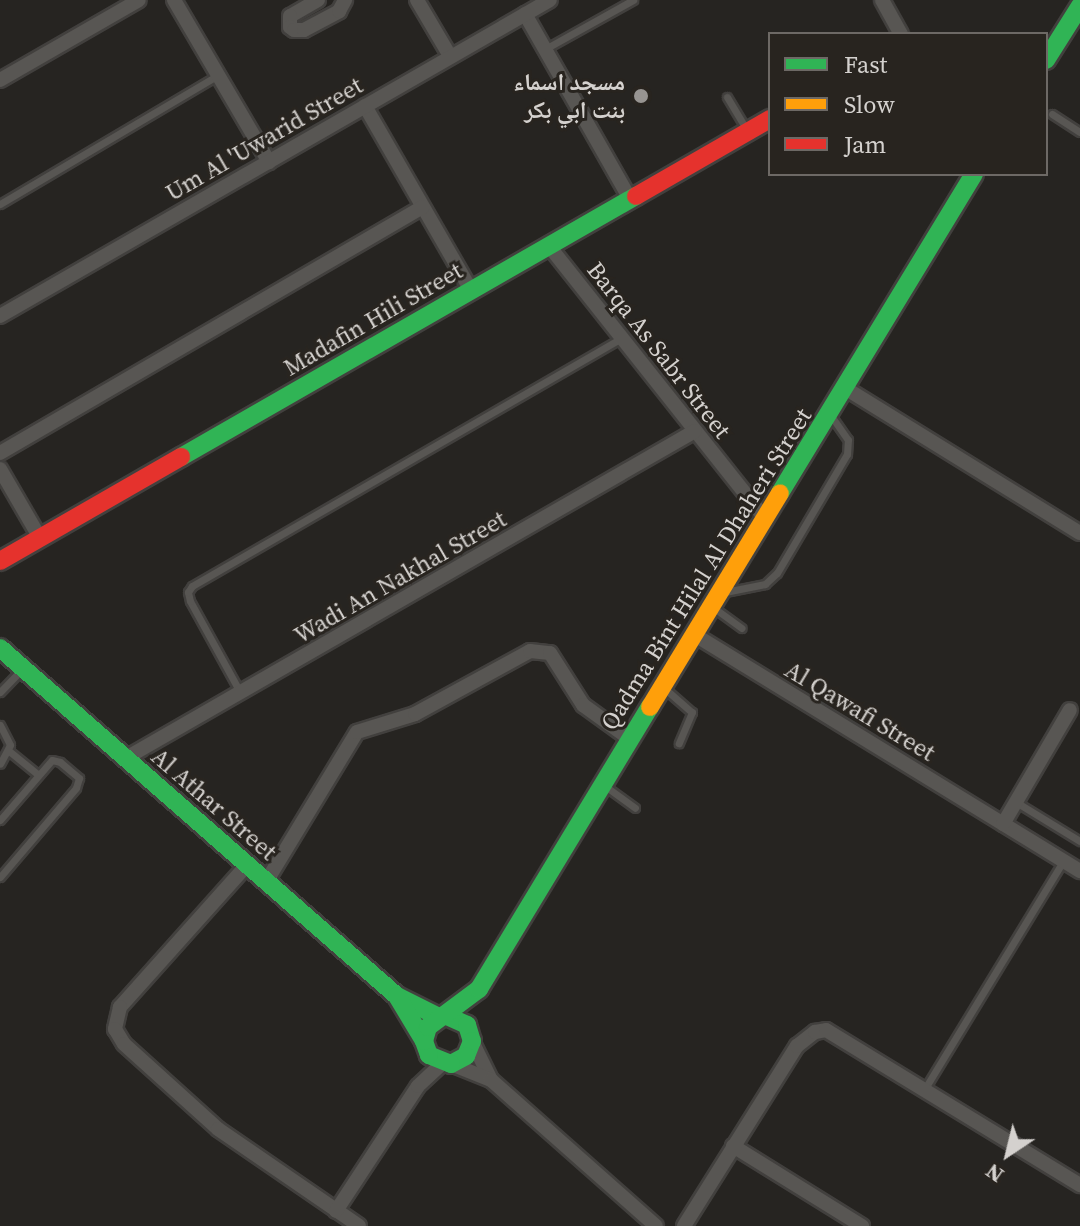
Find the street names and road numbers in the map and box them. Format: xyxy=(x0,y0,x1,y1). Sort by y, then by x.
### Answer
street label: Um Al 'Uwarid Street xyxy=(160,71,368,207)
street label: Madafin Hili Street xyxy=(278,256,468,382)
street label: Barqa As Sabr Street xyxy=(581,256,737,444)
street label: Qadma Bint Hilal Al Dhaheri Street xyxy=(595,403,817,735)
street label: Wadi An Nakhal Street xyxy=(289,504,511,650)
street label: Al Qawafi Street xyxy=(780,655,940,767)
street label: Al Athar Street xyxy=(146,742,282,866)

